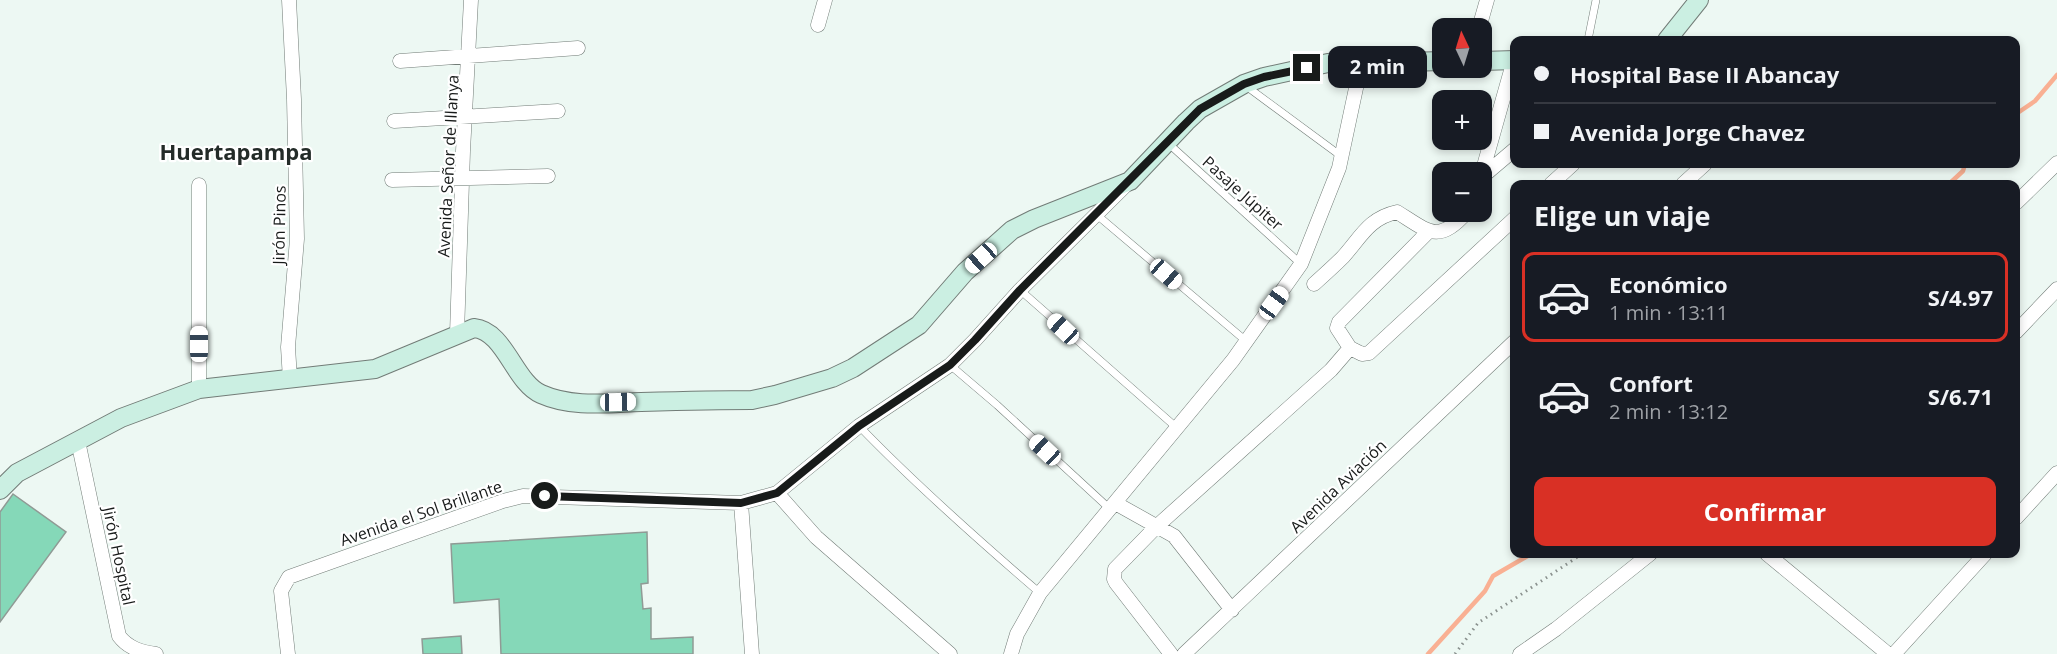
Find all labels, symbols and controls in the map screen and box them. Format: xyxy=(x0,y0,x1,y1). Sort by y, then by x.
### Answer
north arrow xyxy=(1432,18,1492,78)
map controls xyxy=(1432,18,1492,222)
callout: 2 min xyxy=(1328,47,1427,89)
text: 2 min xyxy=(1350,53,1405,80)
route end xyxy=(1293,54,1320,81)
text: Hospital Base II Abancay xyxy=(1570,59,1839,89)
street label: Avenida Señor de Illanya xyxy=(432,74,464,258)
button: + xyxy=(1432,90,1492,150)
text: Avenida Jorge Chavez xyxy=(1570,117,1805,147)
district label: Huertapampa xyxy=(159,136,313,166)
street label: Pasaje Júpiter xyxy=(1198,151,1288,235)
button: − xyxy=(1432,162,1492,222)
street label: Jirón Pinos xyxy=(267,185,291,267)
text: Elige un viaje xyxy=(1534,197,1710,234)
car xyxy=(962,239,1000,277)
car xyxy=(1147,255,1185,293)
text: Económico xyxy=(1609,269,1728,299)
icon: car xyxy=(1537,270,1591,324)
text: S/4.97 xyxy=(1928,282,1993,312)
car xyxy=(1256,283,1292,323)
text: 1 min · 13:11 xyxy=(1609,299,1728,326)
car xyxy=(1044,310,1082,348)
car xyxy=(190,326,208,362)
text: Confort xyxy=(1609,368,1693,398)
icon: car xyxy=(1537,369,1591,423)
text: S/6.71 xyxy=(1928,381,1993,411)
car xyxy=(600,393,636,411)
text: 2 min · 13:12 xyxy=(1609,398,1728,425)
car xyxy=(1026,431,1064,469)
street label: Avenida Aviación xyxy=(1285,434,1391,538)
street label: Avenida el Sol Brillante xyxy=(337,475,505,551)
button: Confirmar xyxy=(1534,477,1996,546)
route start xyxy=(531,482,558,509)
street label: Jirón Hospital xyxy=(97,503,140,607)

